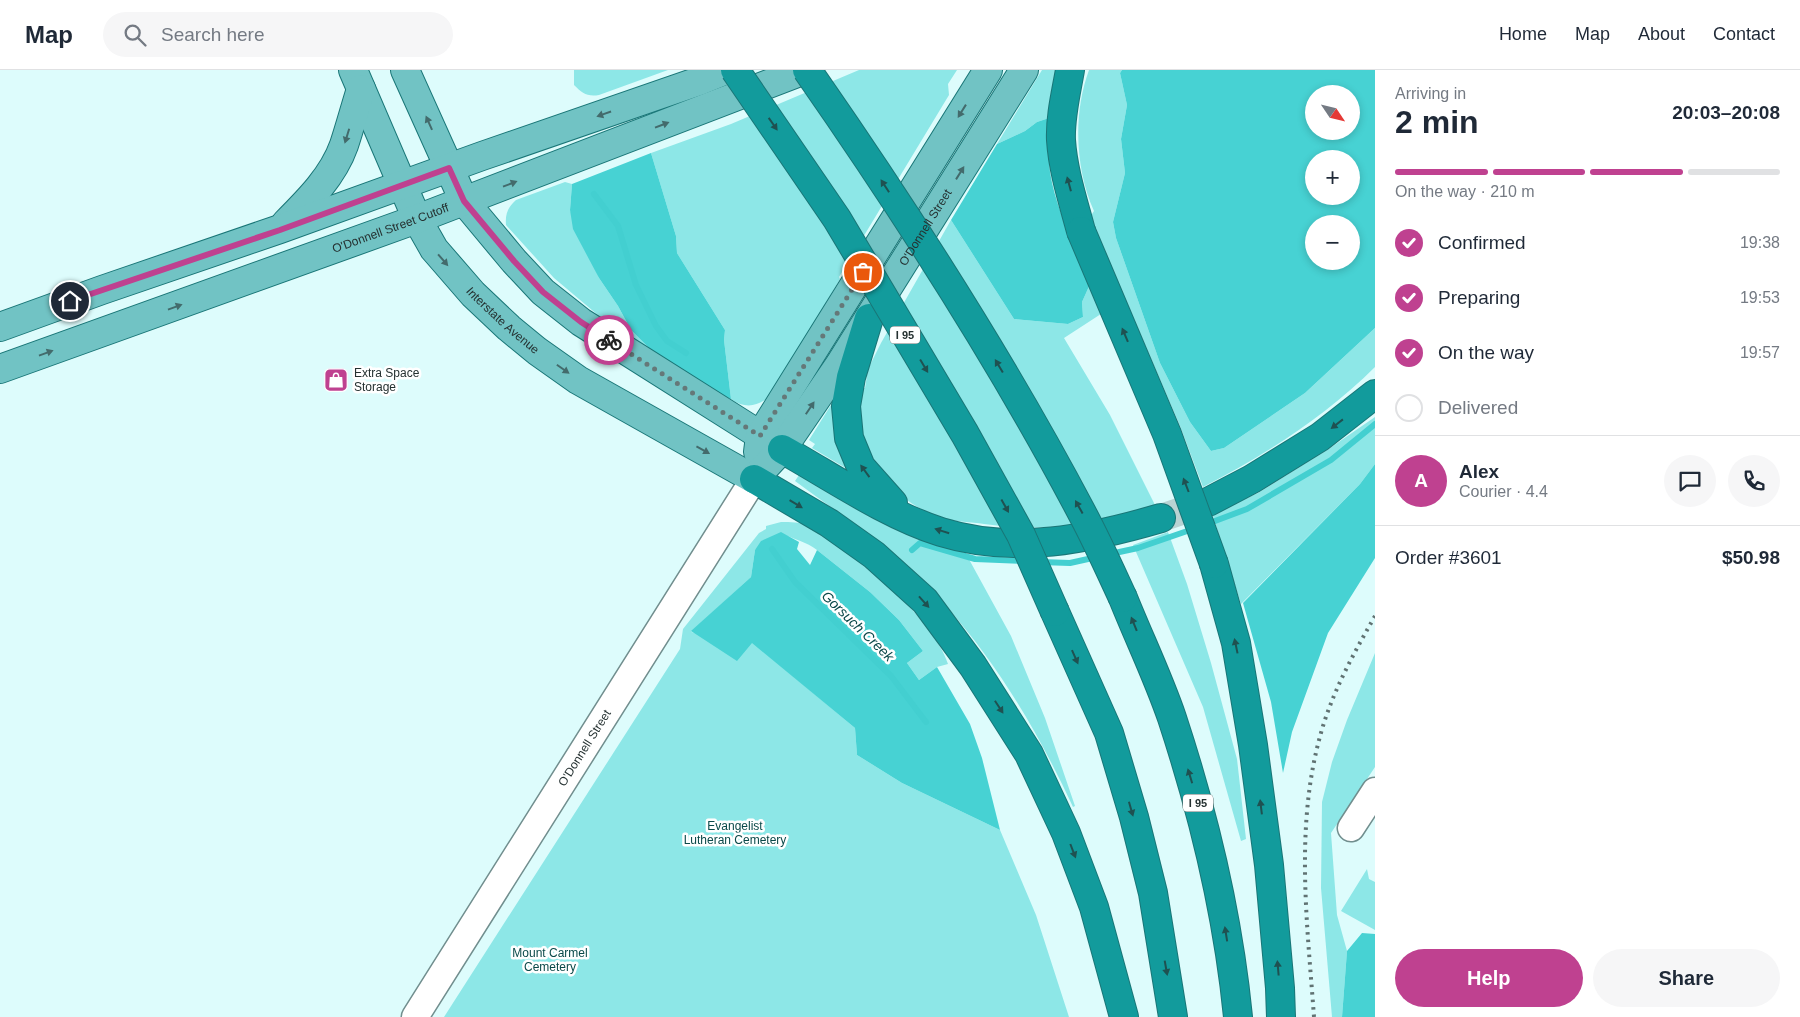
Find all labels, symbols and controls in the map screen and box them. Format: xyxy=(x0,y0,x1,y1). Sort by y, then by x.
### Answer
search box xyxy=(103,12,453,57)
text: Map xyxy=(25,21,73,48)
icon: search xyxy=(121,21,149,49)
text: Search here xyxy=(161,24,265,45)
text: Home xyxy=(1499,24,1547,44)
text: Map xyxy=(1575,24,1610,44)
text: About xyxy=(1638,24,1685,44)
text: Contact xyxy=(1713,24,1775,44)
north arrow xyxy=(1305,85,1360,140)
map controls xyxy=(1305,85,1360,270)
text: Arriving in xyxy=(1395,85,1466,102)
text: 20:03–20:08 xyxy=(1672,102,1780,123)
text: 2 min xyxy=(1395,104,1479,140)
one-way arrow xyxy=(958,105,967,118)
one-way arrow xyxy=(596,111,611,118)
one-way arrow xyxy=(424,116,432,130)
one-way arrow xyxy=(768,117,778,131)
one-way arrow xyxy=(654,121,669,128)
one-way arrow xyxy=(342,128,350,143)
button: + xyxy=(1305,150,1360,205)
one-way arrow xyxy=(955,166,964,179)
one-way arrow xyxy=(1064,177,1072,192)
one-way arrow xyxy=(503,179,517,187)
one-way arrow xyxy=(880,179,889,192)
text: On the way · 210 m xyxy=(1395,183,1535,200)
street label: O'Donnell Street xyxy=(896,186,955,268)
street label: O'Donnell Street Cutoff xyxy=(330,200,451,256)
button: − xyxy=(1305,215,1360,270)
icon: check xyxy=(1395,229,1423,257)
text: Confirmed xyxy=(1438,232,1526,253)
text: 19:38 xyxy=(1740,234,1780,251)
pin xyxy=(842,251,884,293)
one-way arrow xyxy=(438,253,449,266)
icon: bag xyxy=(849,258,877,286)
pin xyxy=(49,280,91,322)
street label: Interstate Avenue xyxy=(463,284,542,357)
icon: check xyxy=(1395,284,1423,312)
icon: home xyxy=(56,287,84,315)
text: Preparing xyxy=(1438,287,1520,308)
text: 19:53 xyxy=(1740,289,1780,306)
one-way arrow xyxy=(167,303,182,310)
courier xyxy=(584,315,634,365)
icon: bike xyxy=(595,326,623,354)
road number: I 95 xyxy=(890,326,920,344)
one-way arrow xyxy=(1121,327,1129,342)
icon: check xyxy=(1395,339,1423,367)
text: On the way xyxy=(1438,342,1534,363)
text: 19:57 xyxy=(1740,344,1780,361)
one-way arrow xyxy=(39,349,54,357)
one-way arrow xyxy=(995,358,1003,373)
one-way arrow xyxy=(919,359,928,372)
one-way arrow xyxy=(556,364,569,374)
place label: Extra Space Storage xyxy=(354,366,420,394)
shop icon: Extra Space Storage xyxy=(323,367,349,393)
text: Delivered xyxy=(1438,397,1518,418)
one-way arrow xyxy=(805,401,815,415)
one-way arrow xyxy=(1331,419,1344,430)
one-way arrow xyxy=(697,446,710,455)
button: chat xyxy=(1664,455,1716,507)
button: phone xyxy=(1728,455,1780,507)
text: Alex xyxy=(1459,461,1499,482)
one-way arrow xyxy=(860,464,870,478)
text: A xyxy=(1414,470,1428,491)
one-way arrow xyxy=(1182,477,1190,492)
text: Courier · 4.4 xyxy=(1459,483,1548,500)
one-way arrow xyxy=(789,499,802,508)
one-way arrow xyxy=(1001,499,1009,514)
one-way arrow xyxy=(1075,500,1083,514)
one-way arrow xyxy=(934,527,949,535)
text: Order #3601 xyxy=(1395,547,1502,568)
text: $50.98 xyxy=(1722,547,1780,568)
water label: Gorsuch Creek xyxy=(819,588,898,665)
one-way arrow xyxy=(919,595,930,608)
one-way arrow xyxy=(1129,617,1137,631)
one-way arrow xyxy=(1232,639,1240,654)
one-way arrow xyxy=(1072,650,1080,664)
one-way arrow xyxy=(994,700,1004,713)
street label: O'Donnell Street xyxy=(555,707,614,789)
one-way arrow xyxy=(1186,768,1194,783)
road number: I 95 xyxy=(1183,794,1213,811)
one-way arrow xyxy=(1257,798,1265,814)
one-way arrow xyxy=(1128,802,1136,817)
park label: Evangelist Lutheran Cemetery xyxy=(684,819,786,847)
one-way arrow xyxy=(1069,844,1077,859)
one-way arrow xyxy=(1222,926,1230,942)
park label: Mount Carmel Cemetery xyxy=(512,946,588,974)
button: Help xyxy=(1395,949,1583,1007)
button: Share xyxy=(1593,949,1780,1007)
one-way arrow xyxy=(1162,960,1170,976)
one-way arrow xyxy=(1274,960,1282,976)

